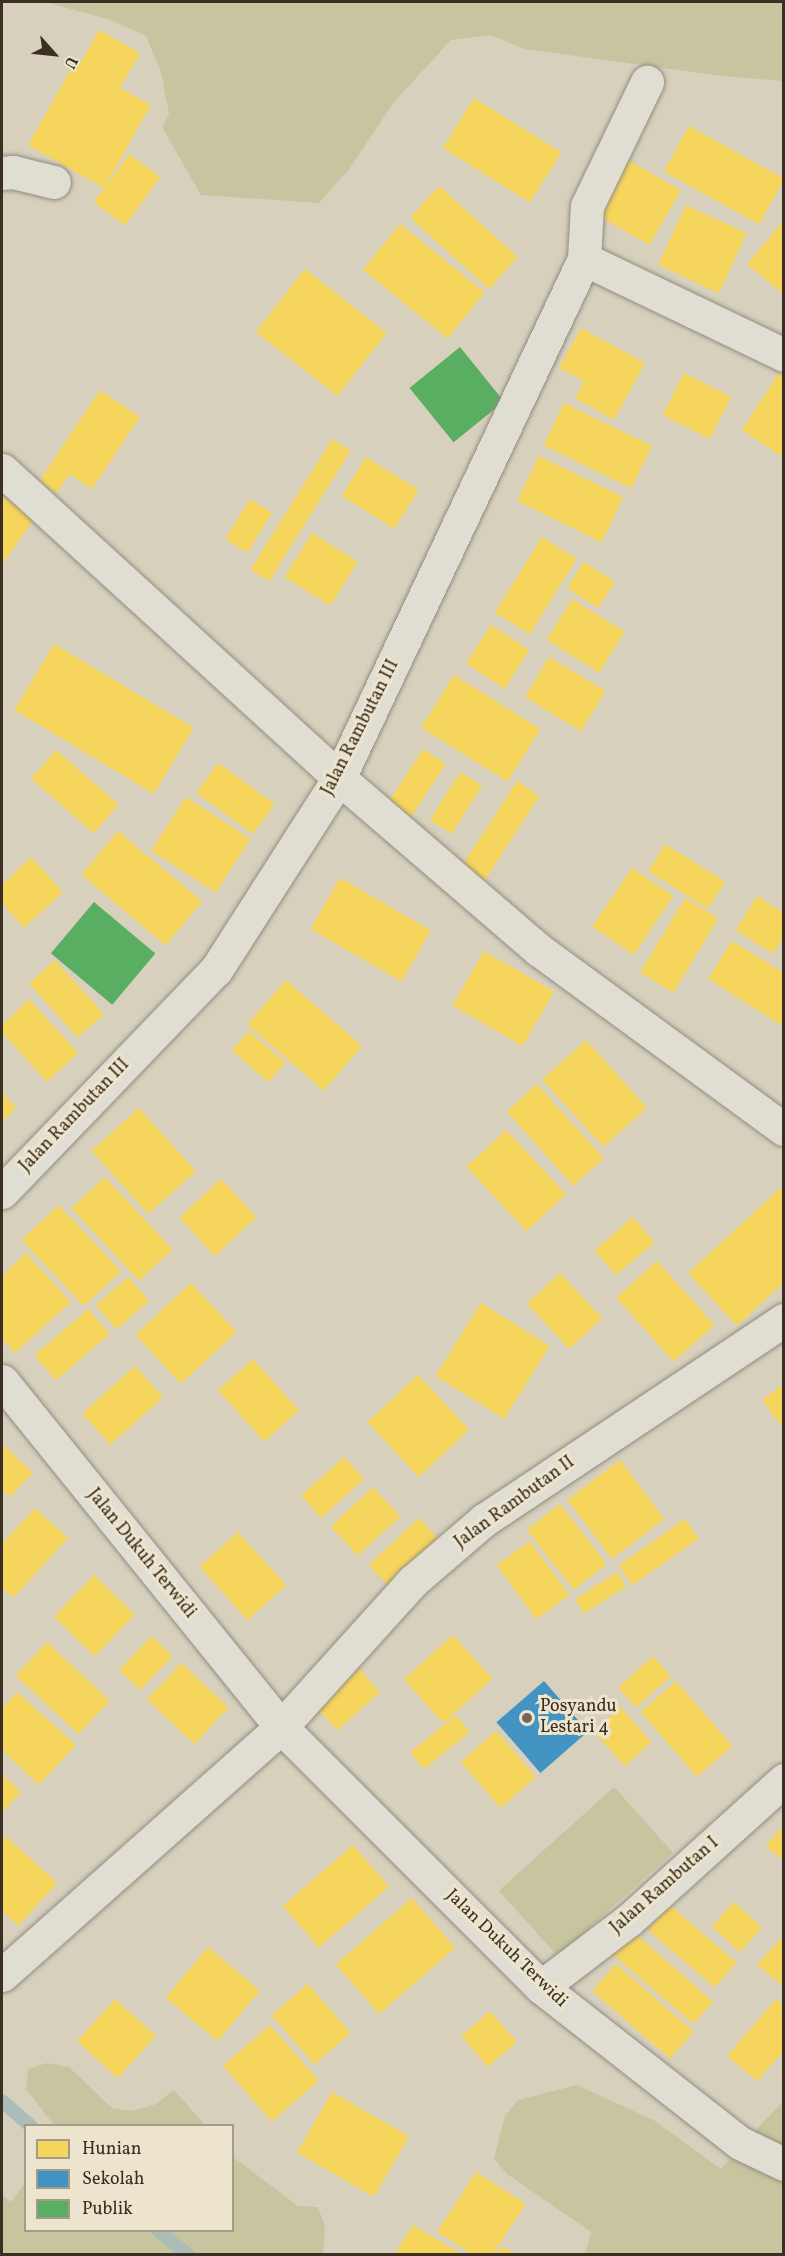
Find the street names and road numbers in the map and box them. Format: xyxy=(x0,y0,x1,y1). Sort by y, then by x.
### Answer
street label: Jalan Rambutan III xyxy=(317,656,405,800)
street label: Jalan Rambutan III xyxy=(15,1055,135,1177)
street label: Jalan Rambutan II xyxy=(451,1452,579,1554)
street label: Jalan Dukuh Terwidi xyxy=(82,1484,200,1624)
street label: Jalan Rambutan I xyxy=(606,1833,724,1939)
street label: Jalan Dukuh Terwidi xyxy=(440,1885,572,2013)

